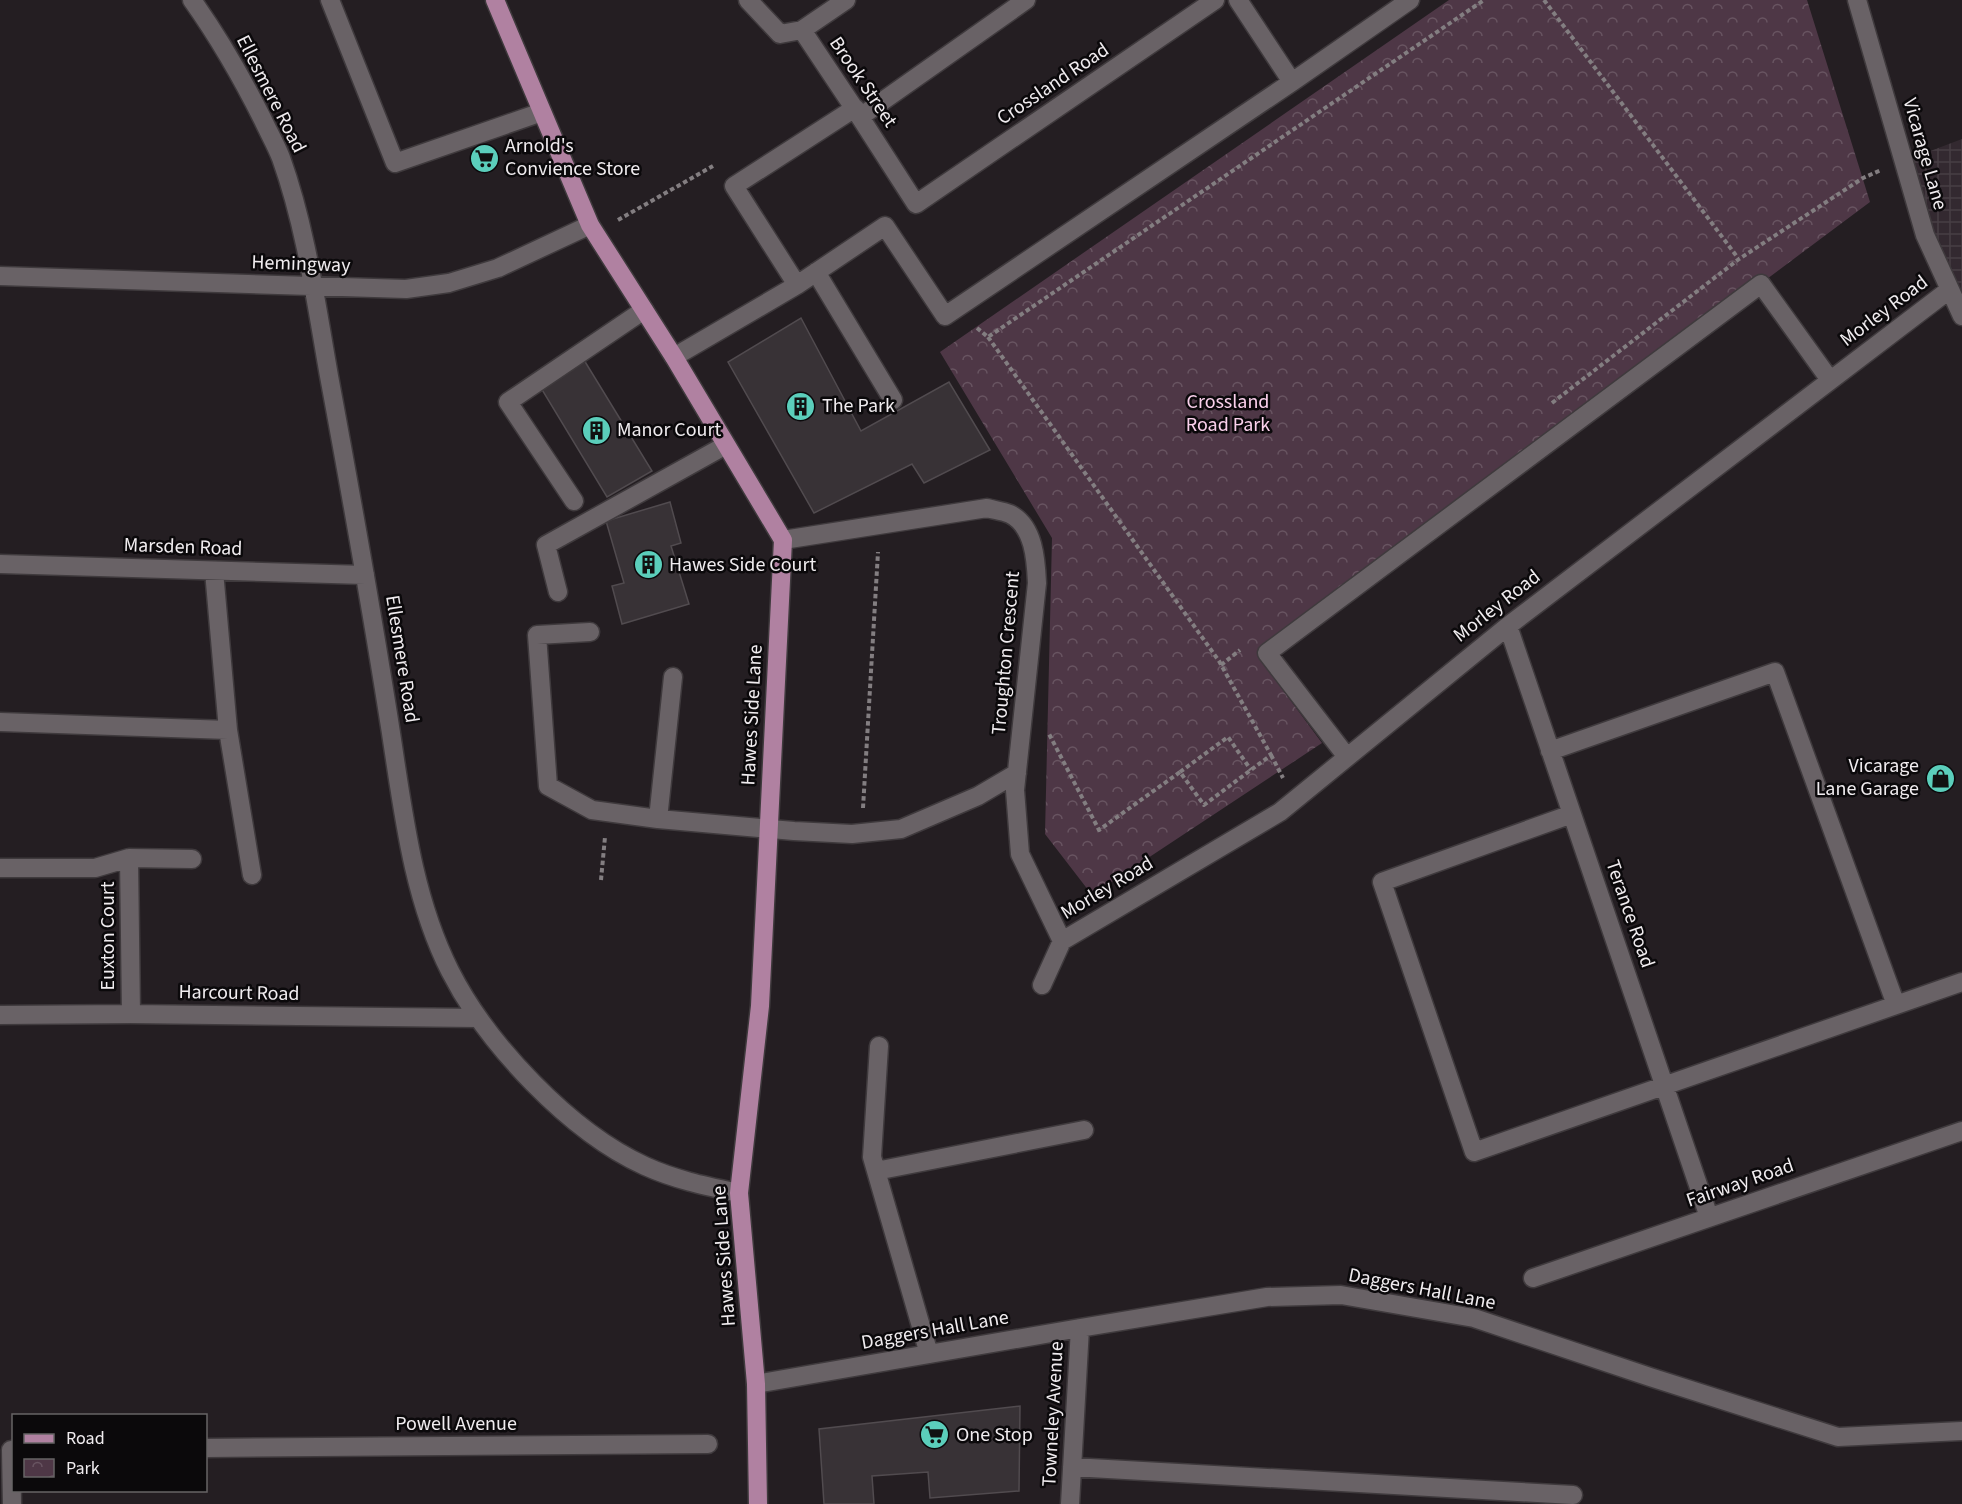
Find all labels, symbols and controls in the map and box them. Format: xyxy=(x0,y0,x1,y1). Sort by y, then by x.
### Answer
street label: Ellesmere Road xyxy=(229,30,313,158)
street label: Brook Street xyxy=(822,31,904,133)
street label: Crossland Road xyxy=(991,36,1115,132)
street label: Vicarage Lane xyxy=(1896,95,1954,213)
place label: Arnold's Convience Store xyxy=(505,132,640,183)
supermarket icon: Arnold's Convience Store xyxy=(468,142,500,174)
street label: Hemingway xyxy=(251,248,352,280)
street label: Morley Road xyxy=(1834,269,1934,353)
park label: Crossland Road Park xyxy=(1186,388,1270,439)
building icon: The Park xyxy=(785,390,817,422)
place label: The Park xyxy=(822,392,895,420)
building icon: Manor Court xyxy=(580,414,612,446)
place label: Manor Court xyxy=(617,416,721,444)
street label: Marsden Road xyxy=(123,531,243,563)
building icon: Hawes Side Court xyxy=(632,549,664,581)
place label: Hawes Side Court xyxy=(669,551,816,579)
street label: Morley Road xyxy=(1448,563,1546,649)
street label: Troughton Crescent xyxy=(985,570,1027,736)
street label: Ellesmere Road xyxy=(378,593,426,725)
street label: Hawes Side Lane xyxy=(734,644,770,786)
place label: Vicarage Lane Garage xyxy=(1816,752,1919,803)
shop icon: Vicarage Lane Garage xyxy=(1924,762,1956,794)
street label: Morley Road xyxy=(1055,849,1159,927)
street label: Terance Road xyxy=(1598,856,1662,972)
street label: Euxton Court xyxy=(94,881,122,990)
street label: Harcourt Road xyxy=(178,978,300,1008)
street label: Fairway Road xyxy=(1682,1152,1798,1214)
street label: Hawes Side Lane xyxy=(705,1185,743,1327)
street label: Daggers Hall Lane xyxy=(1346,1261,1498,1317)
street label: Daggers Hall Lane xyxy=(859,1303,1011,1357)
street label: Towneley Avenue xyxy=(1035,1341,1071,1487)
street label: Powell Avenue xyxy=(395,1410,517,1438)
legend xyxy=(12,1414,207,1492)
supermarket icon: One Stop xyxy=(919,1419,951,1451)
place label: One Stop xyxy=(956,1421,1033,1449)
text: Road xyxy=(66,1426,105,1451)
text: Park xyxy=(66,1456,100,1481)

